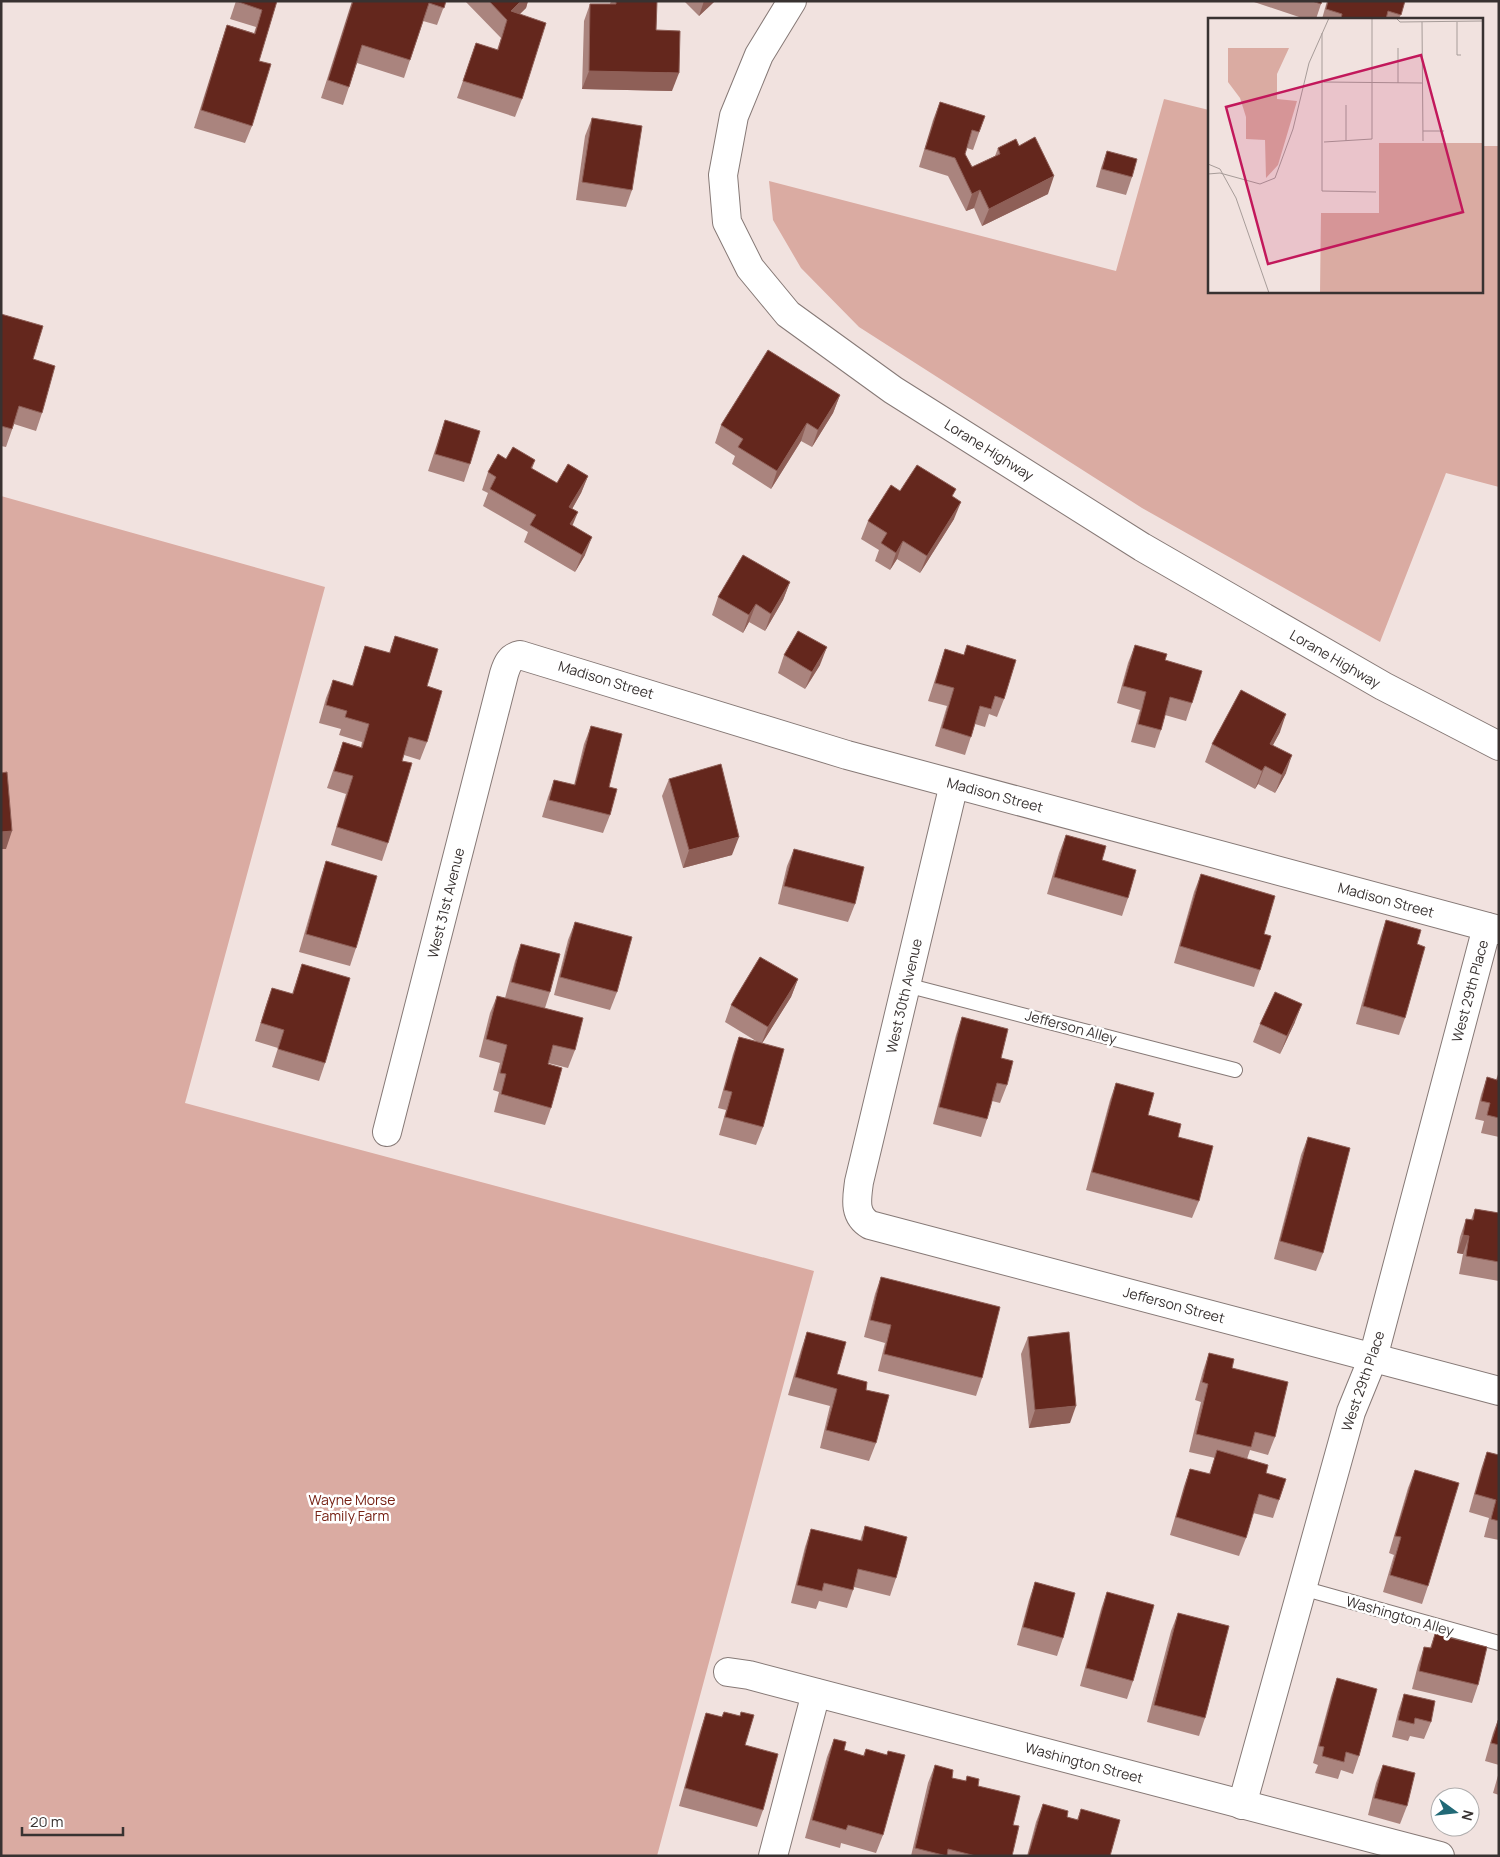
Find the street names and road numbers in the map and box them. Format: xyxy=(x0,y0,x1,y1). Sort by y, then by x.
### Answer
street label: Lorane Highway xyxy=(941,415,1038,485)
street label: Lorane Highway xyxy=(1286,625,1385,693)
street label: Madison Street xyxy=(556,656,657,703)
street label: Madison Street xyxy=(945,773,1046,817)
street label: West 31st Avenue xyxy=(423,846,468,960)
street label: Madison Street xyxy=(1336,878,1437,922)
street label: West 30th Avenue xyxy=(881,937,926,1055)
street label: West 29th Place xyxy=(1447,938,1492,1044)
street label: Jefferson Alley xyxy=(1023,1005,1120,1048)
street label: Jefferson Street xyxy=(1121,1282,1227,1327)
street label: West 29th Place xyxy=(1336,1328,1389,1433)
street label: Washington Alley xyxy=(1344,1591,1457,1640)
street label: Washington Street xyxy=(1023,1738,1146,1788)

